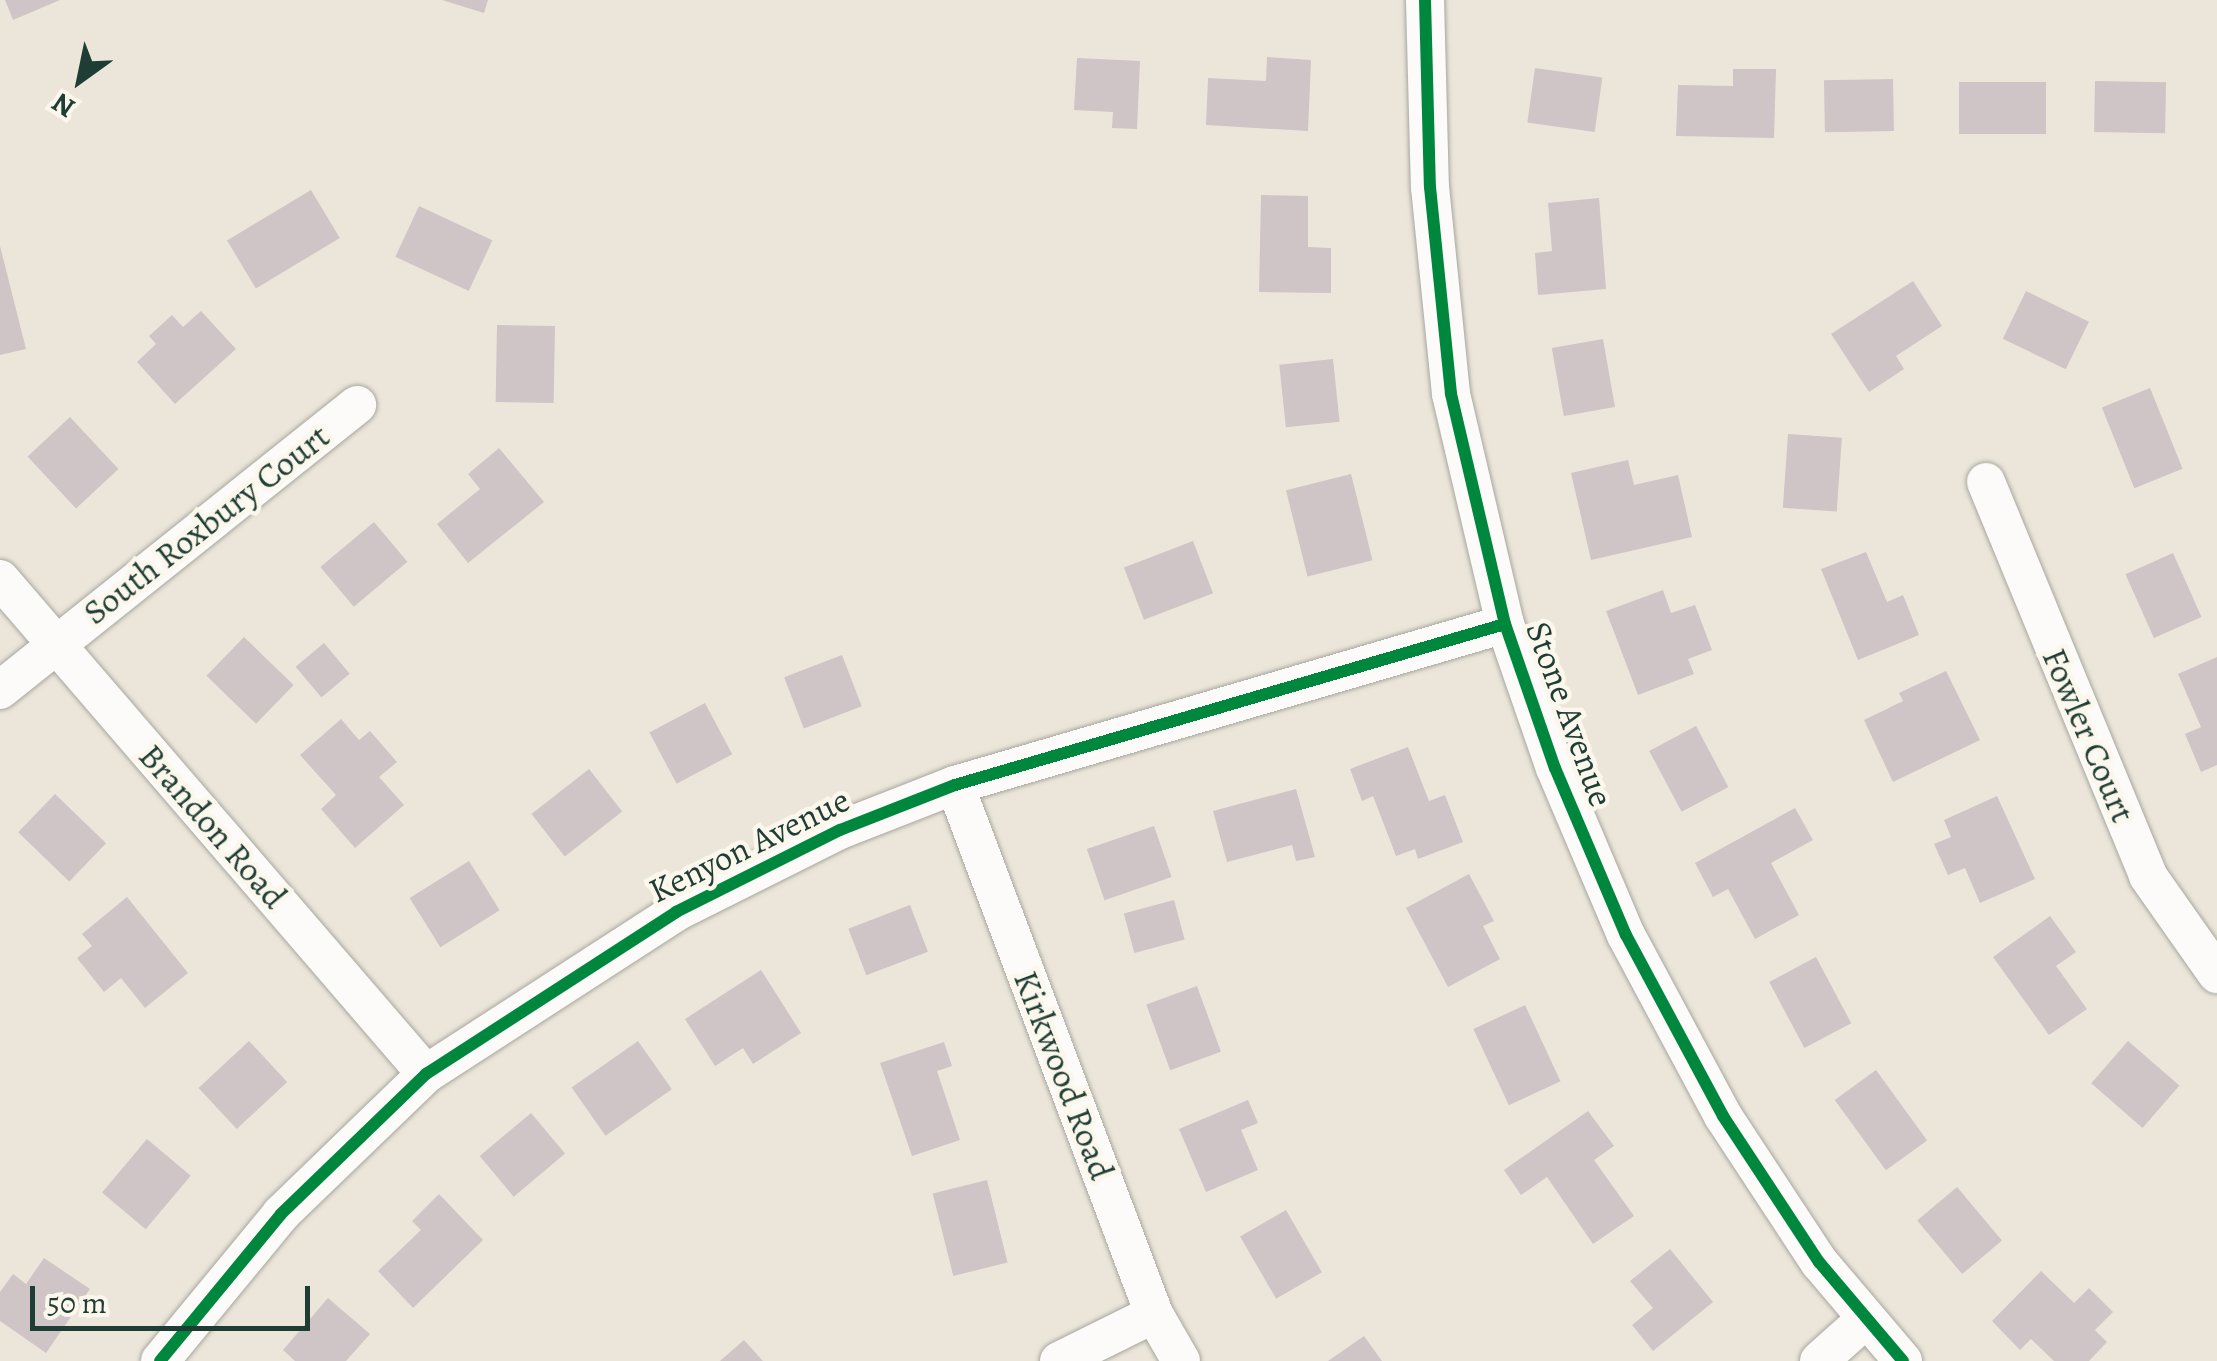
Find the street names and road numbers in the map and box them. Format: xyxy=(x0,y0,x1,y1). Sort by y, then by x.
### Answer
street label: South Roxbury Court xyxy=(75,415,337,633)
street label: Stone Avenue xyxy=(1517,616,1623,812)
street label: Fowler Court xyxy=(2034,642,2144,828)
street label: Brandon Road xyxy=(130,735,296,917)
street label: Kenyon Avenue xyxy=(642,778,856,912)
street label: Kirkwood Road xyxy=(1005,965,1123,1185)

